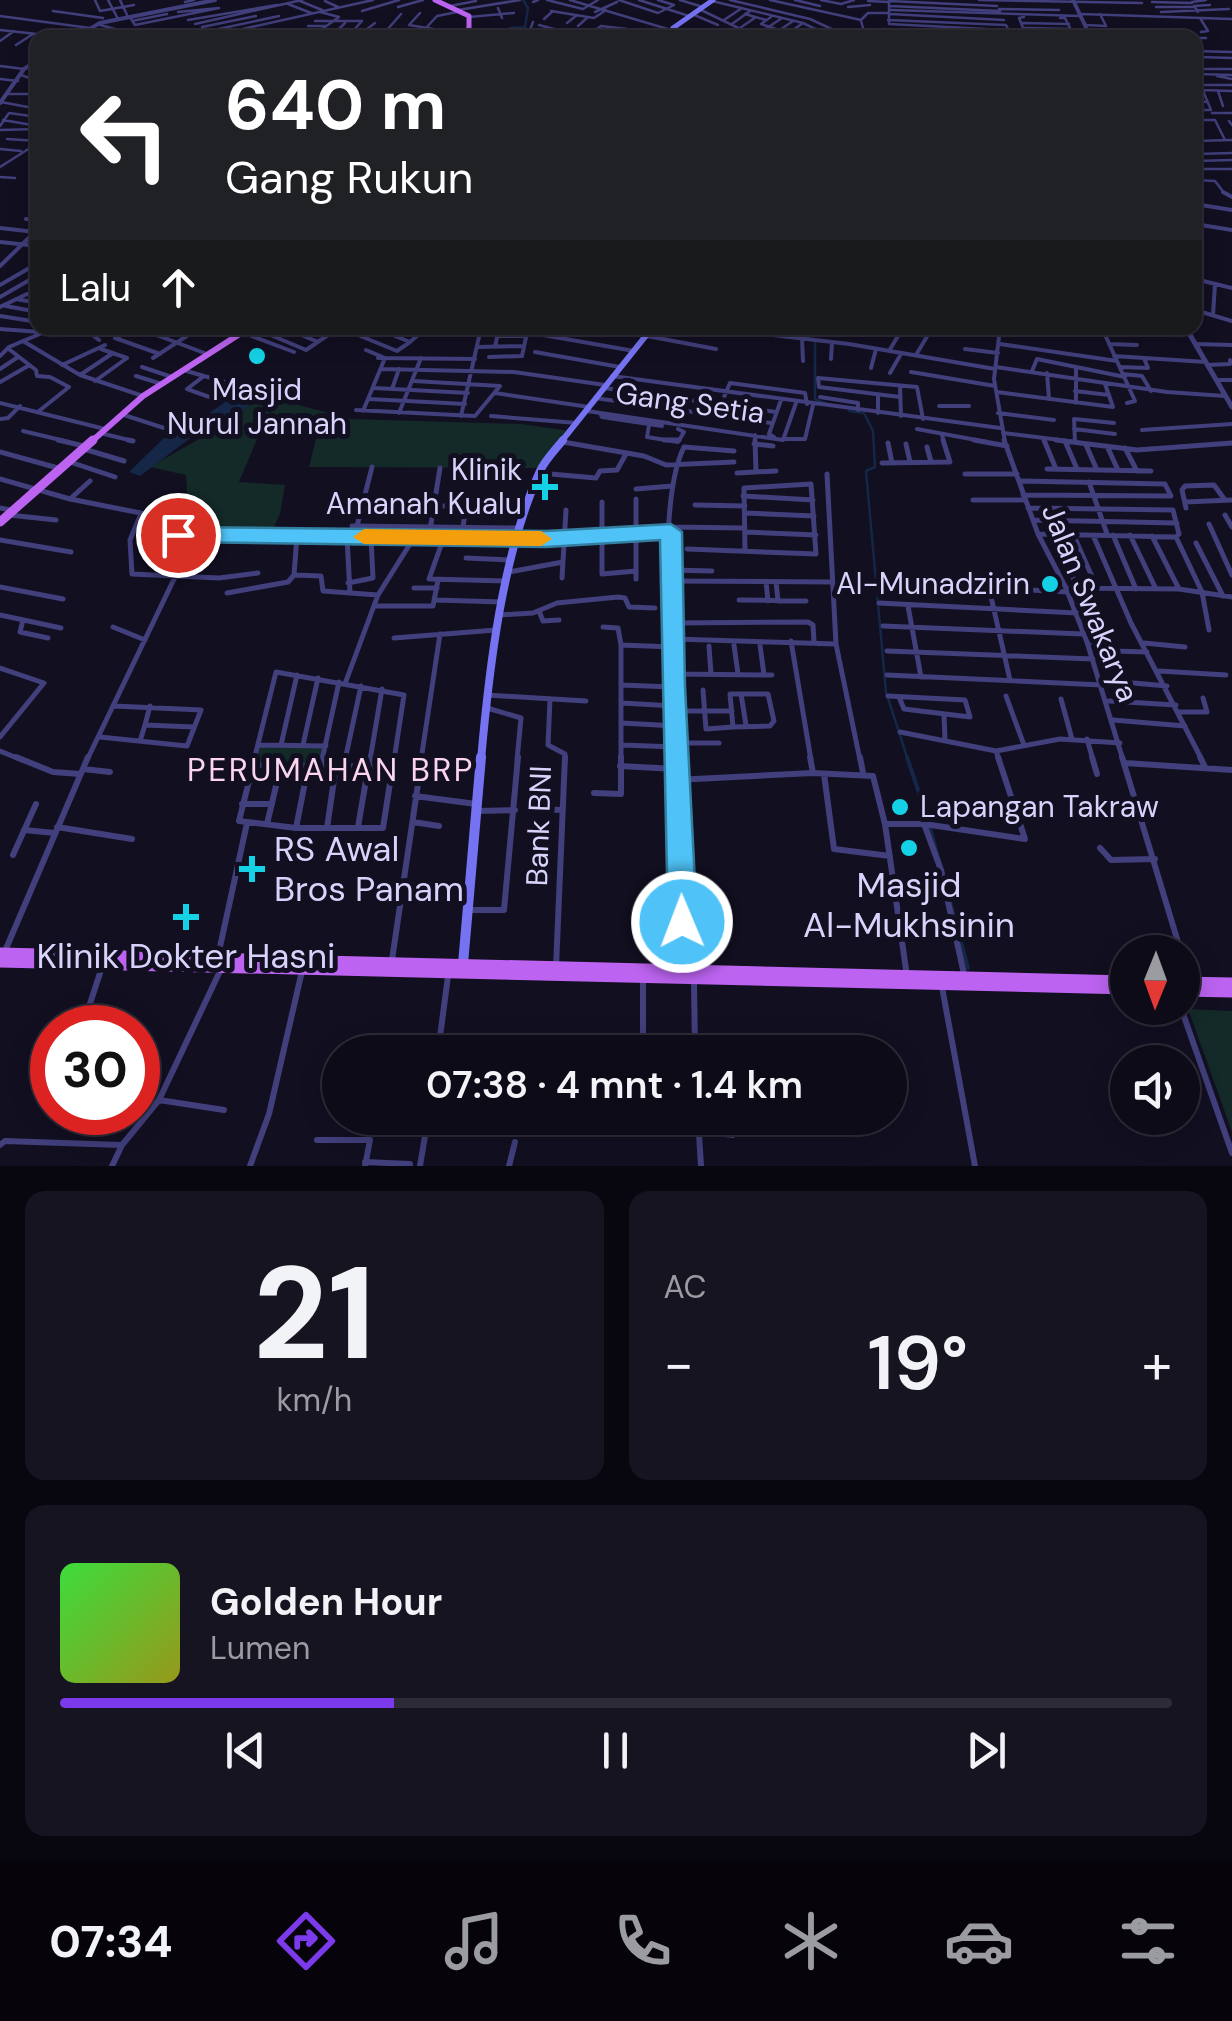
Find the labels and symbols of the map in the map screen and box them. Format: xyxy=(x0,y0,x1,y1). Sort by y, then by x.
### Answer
marker: Masjid Nurul Jannah xyxy=(246,345,268,367)
place label: Masjid Nurul Jannah xyxy=(167,370,347,443)
street label: Gang Setia xyxy=(613,373,767,432)
place label: Klinik Amanah Kualu xyxy=(326,450,522,523)
marker: Klinik Amanah Kualu xyxy=(532,474,558,500)
pin xyxy=(136,493,221,578)
street label: Jalan Swakarya xyxy=(1033,498,1148,708)
place label: Al-Munadzirin xyxy=(836,564,1030,603)
marker: Al-Munadzirin xyxy=(1039,573,1061,595)
district label: PERUMAHAN BRP xyxy=(187,749,475,791)
street label: Bank BNI xyxy=(517,765,560,887)
place label: Lapangan Takraw xyxy=(920,787,1159,826)
marker: Lapangan Takraw xyxy=(889,796,911,818)
place label: RS Awal Bros Panam xyxy=(274,826,464,912)
marker: Masjid Al-Mukhsinin xyxy=(898,837,920,859)
marker: RS Awal Bros Panam xyxy=(239,856,265,882)
place label: Masjid Al-Mukhsinin xyxy=(803,862,1015,948)
position arrow xyxy=(630,870,734,974)
marker: Klinik Dokter Hasni xyxy=(173,904,199,930)
place label: Klinik Dokter Hasni xyxy=(37,933,335,979)
north arrow xyxy=(1110,935,1200,1025)
speed limit sign: 30 xyxy=(30,1005,160,1135)

